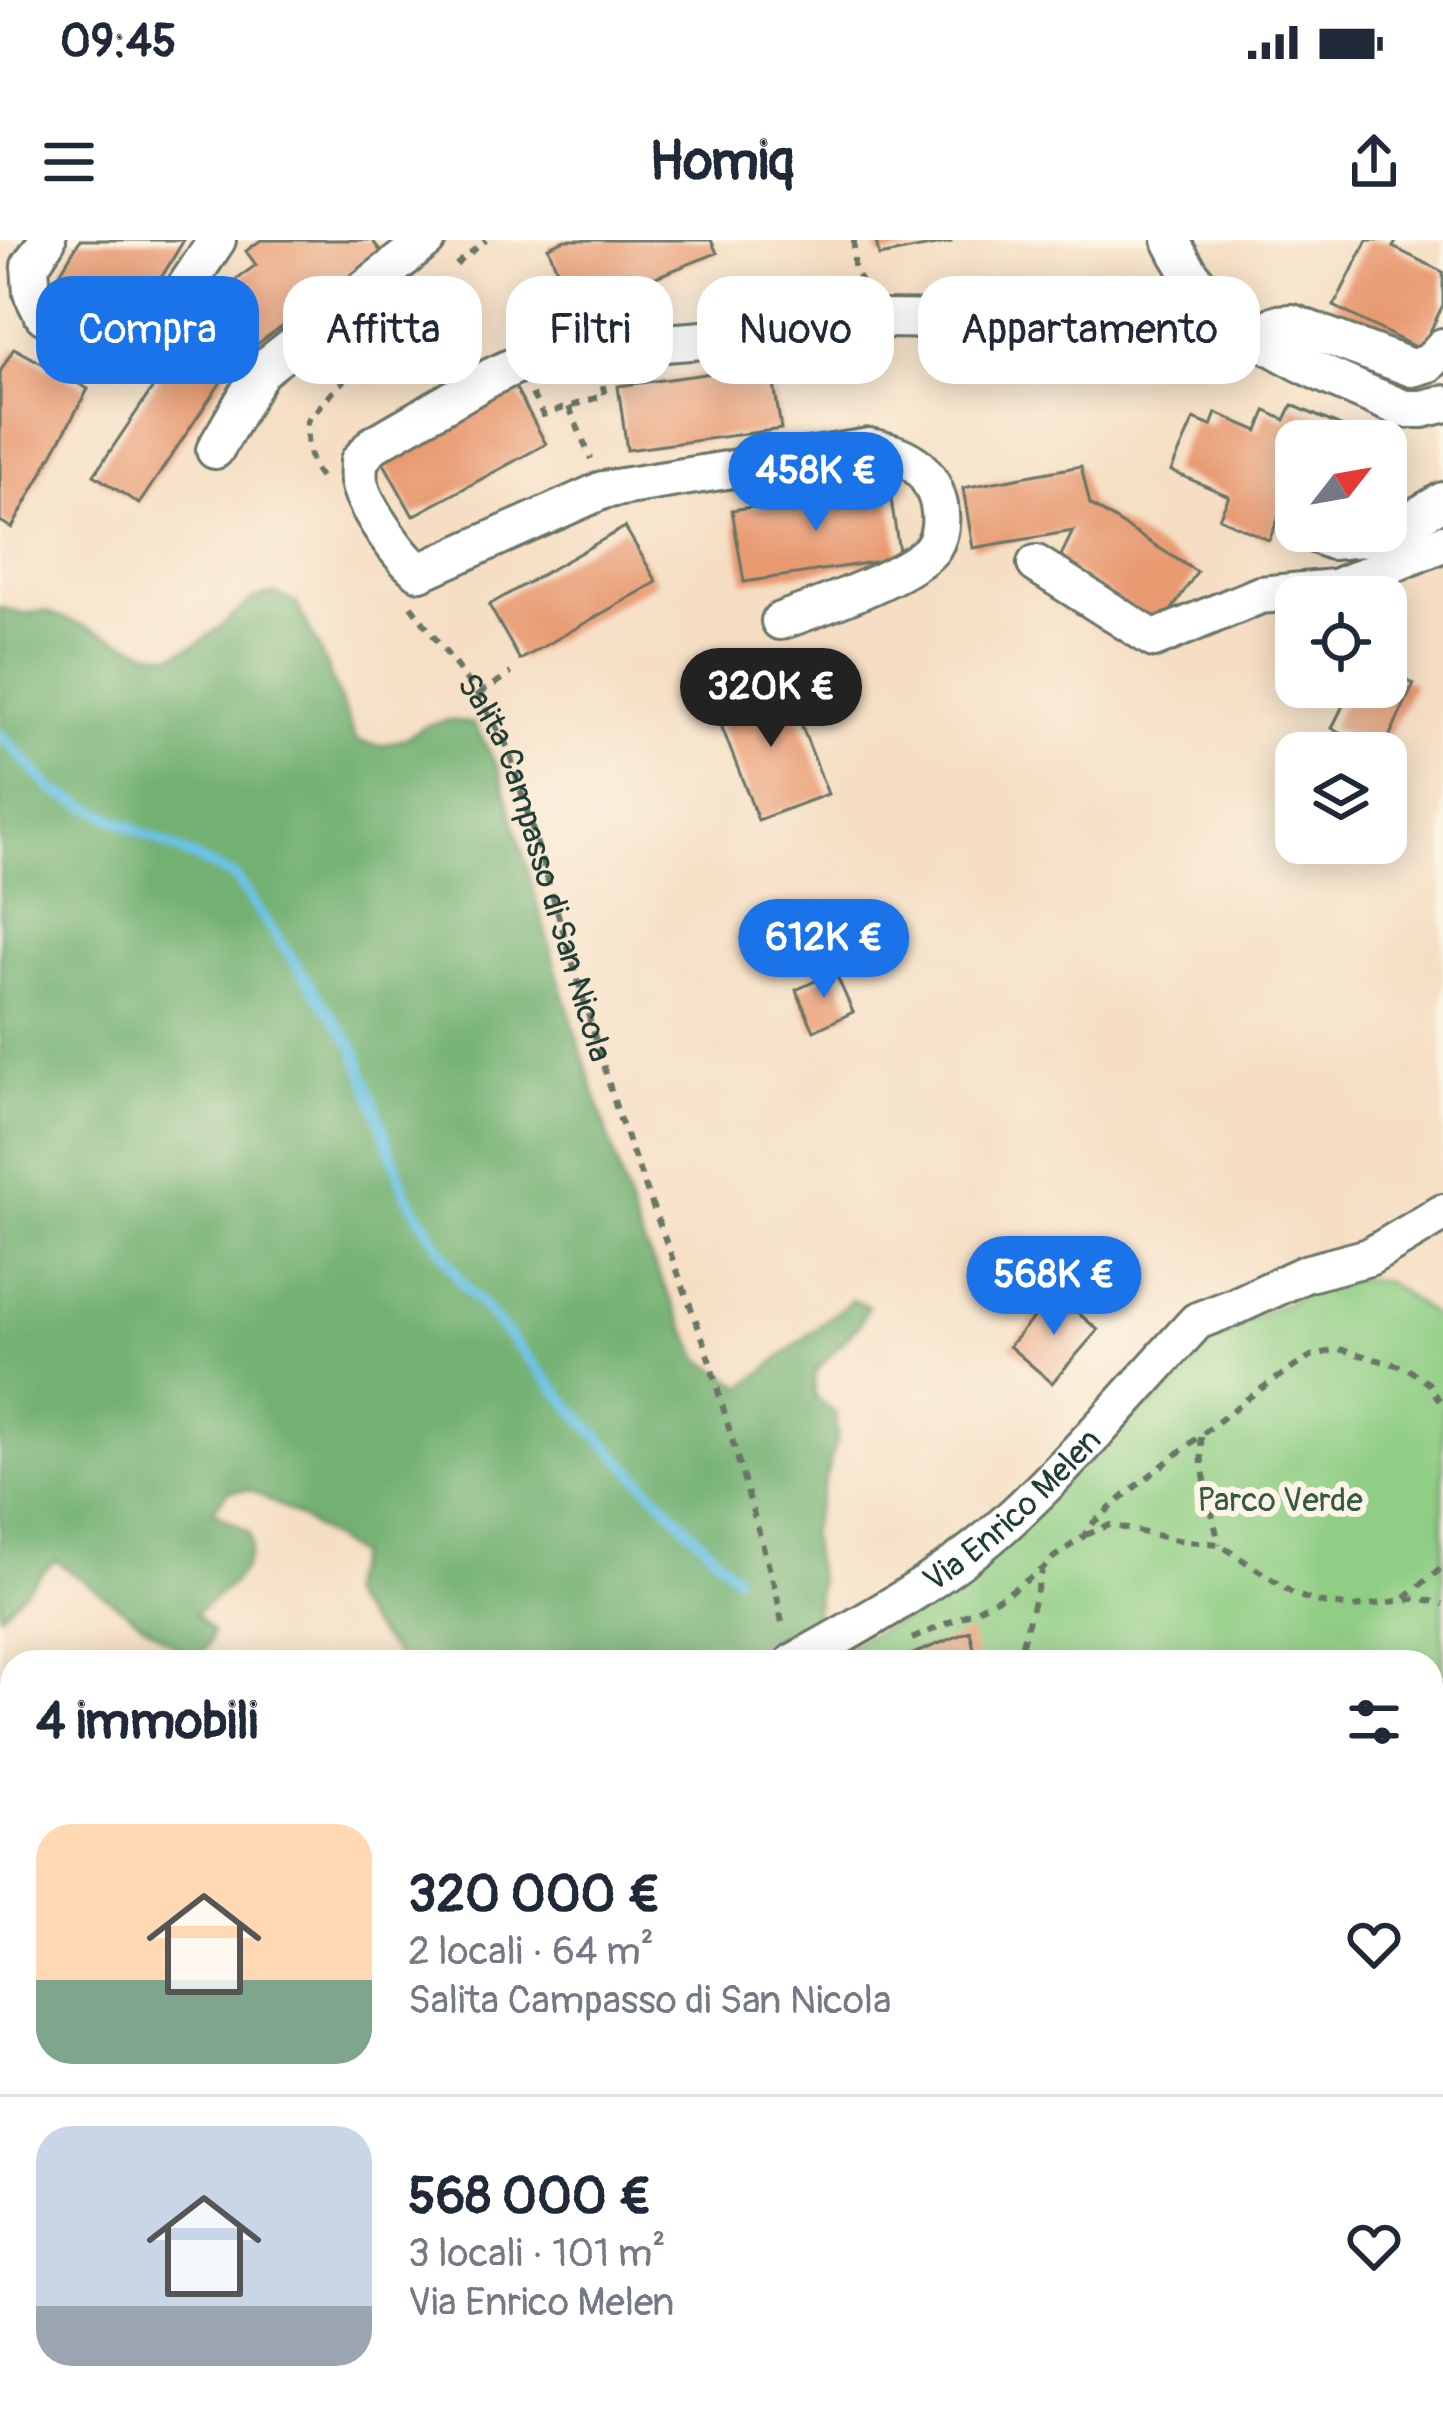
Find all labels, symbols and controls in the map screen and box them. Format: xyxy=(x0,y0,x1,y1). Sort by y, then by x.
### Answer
text: 09:45 xyxy=(60,14,176,70)
text: Homiq xyxy=(649,128,794,196)
icon: menu xyxy=(36,129,102,195)
icon: share xyxy=(1341,129,1407,195)
chip: Compra xyxy=(36,276,259,384)
chip: Affitta xyxy=(283,276,482,384)
chip: Filtri xyxy=(506,276,673,384)
chip: Nuovo xyxy=(697,276,894,384)
chip: Appartamento xyxy=(918,276,1260,384)
north arrow xyxy=(1275,420,1407,552)
map controls xyxy=(1275,420,1407,864)
pin: 458K € xyxy=(718,432,914,534)
text: 458K € xyxy=(755,446,877,495)
button: locate xyxy=(1275,576,1407,708)
pin: 320K € xyxy=(673,648,869,750)
text: 320K € xyxy=(707,662,835,711)
street label: Salita Campasso di San Nicola xyxy=(448,665,622,1066)
button: layers xyxy=(1275,732,1407,864)
pin: 612K € xyxy=(726,899,922,1001)
text: 612K € xyxy=(765,913,883,962)
pin: 568K € xyxy=(956,1236,1152,1338)
text: 568K € xyxy=(993,1250,1115,1299)
street label: Via Enrico Melen xyxy=(915,1420,1110,1601)
park label: Parco Verde xyxy=(1197,1480,1363,1521)
icon: filters xyxy=(1341,1689,1407,1755)
text: 4 immobili xyxy=(36,1690,258,1754)
text: 320 000 € xyxy=(408,1863,660,1927)
icon: home xyxy=(132,1872,276,2016)
icon: heart xyxy=(1341,1911,1407,1977)
text: 2 locali · 64 m² xyxy=(408,1927,654,1976)
text: Salita Campasso di San Nicola xyxy=(408,1976,891,2025)
text: 568 000 € xyxy=(408,2165,651,2229)
icon: home xyxy=(132,2174,276,2318)
icon: heart xyxy=(1341,2213,1407,2279)
text: 3 locali · 101 m² xyxy=(408,2229,666,2278)
text: Via Enrico Melen xyxy=(408,2278,674,2327)

